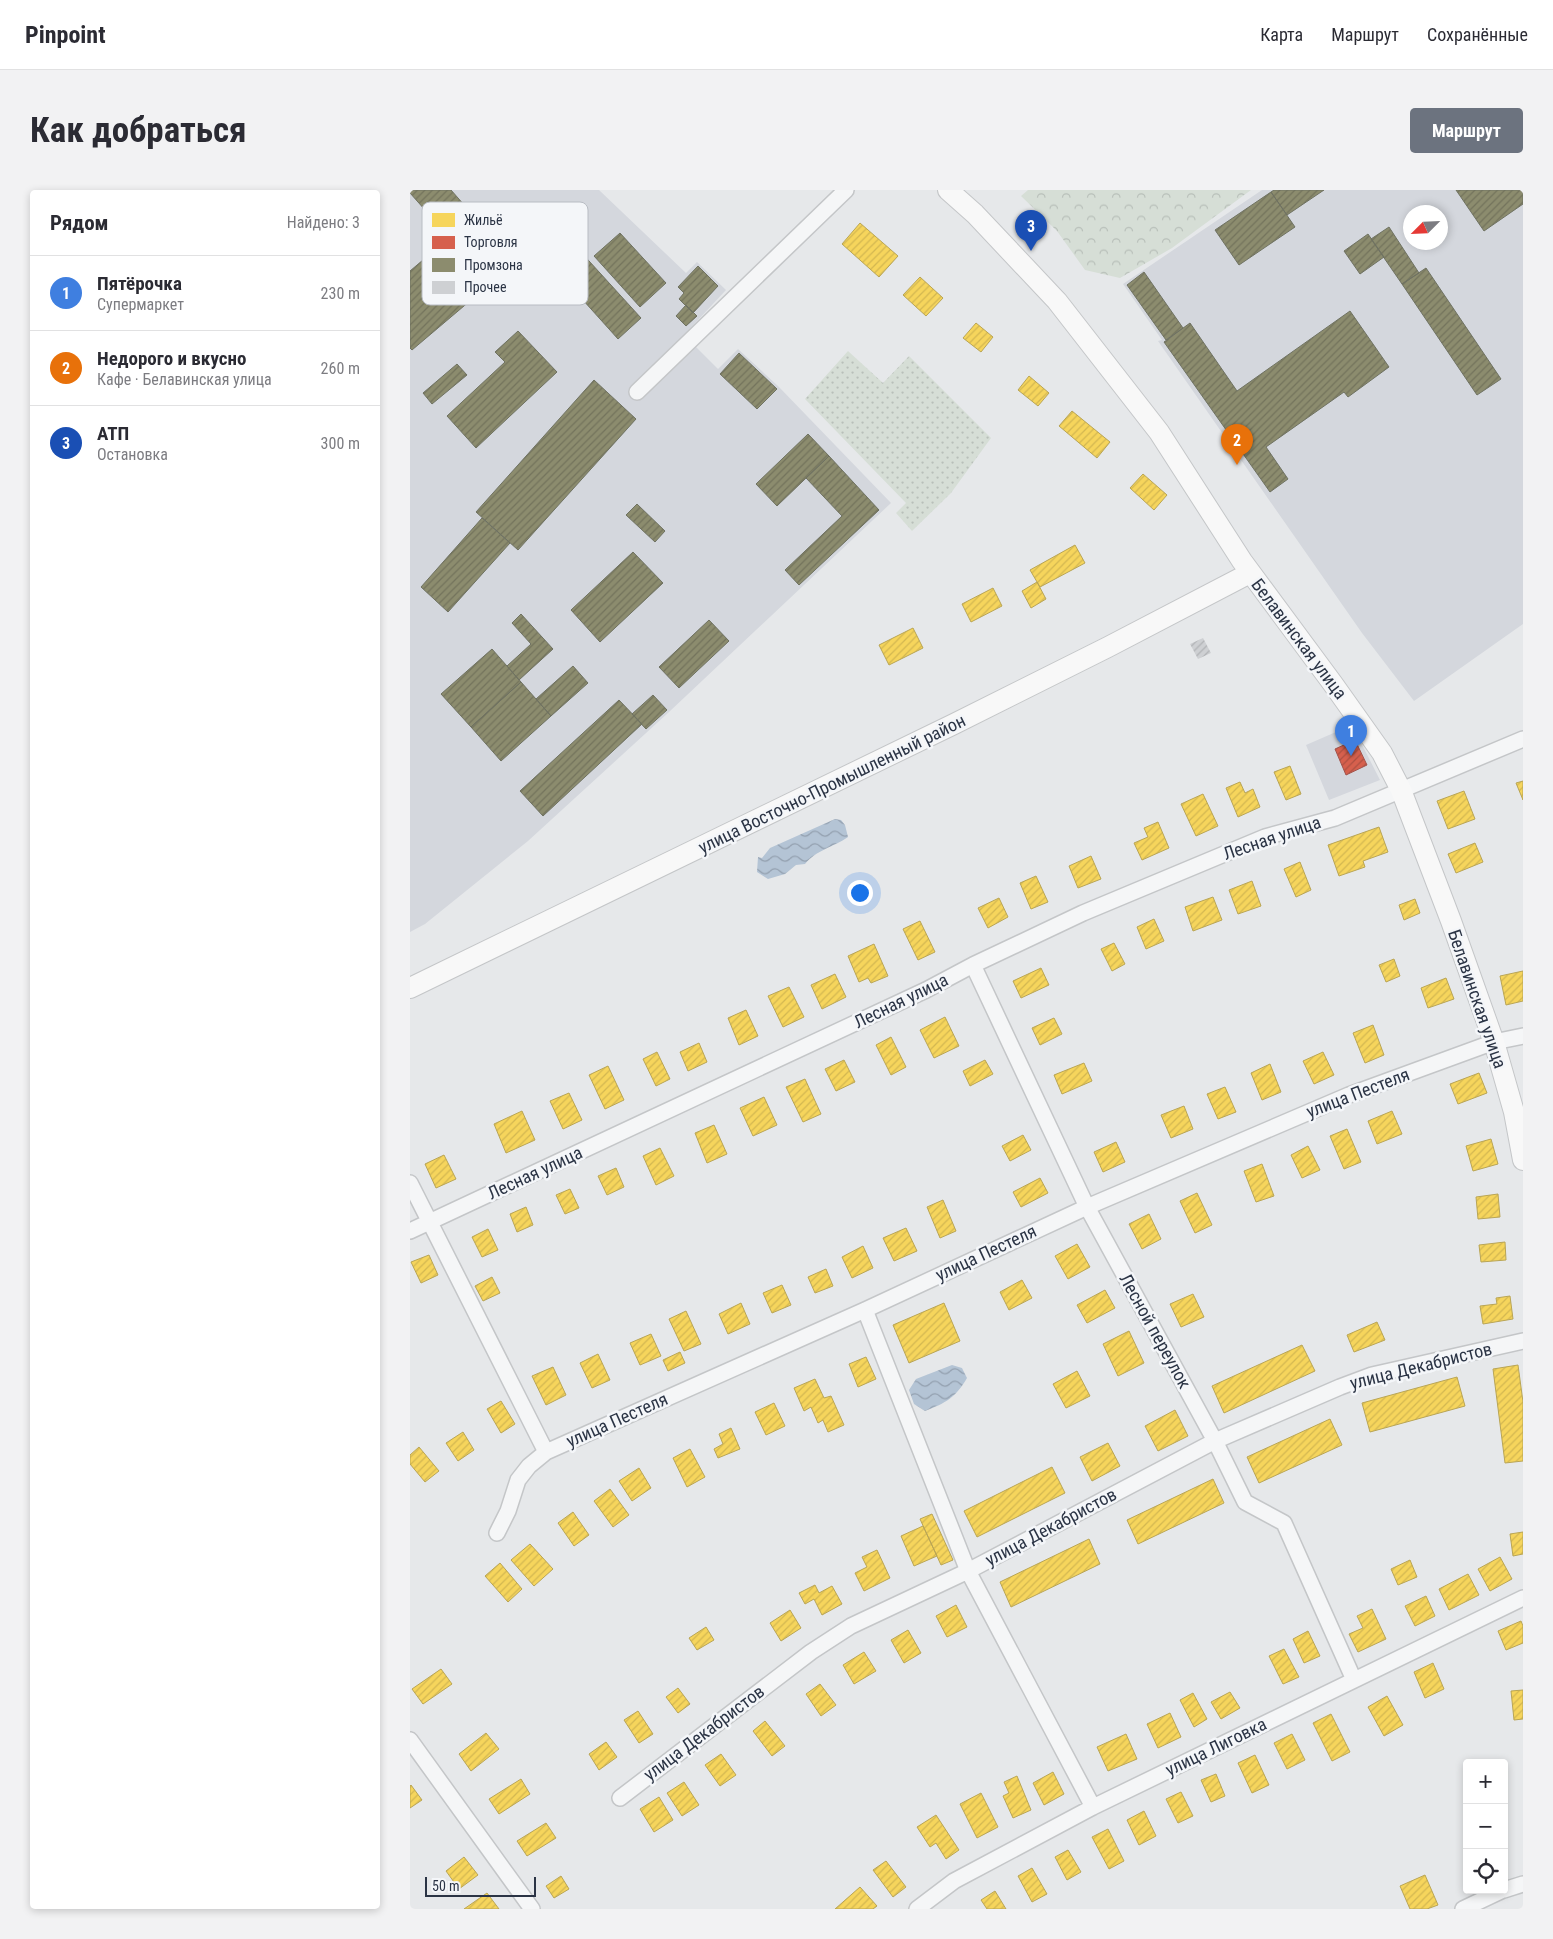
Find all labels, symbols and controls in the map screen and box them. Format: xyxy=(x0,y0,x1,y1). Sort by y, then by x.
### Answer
text: Pinpoint xyxy=(25,21,106,49)
text: Карта xyxy=(1260,24,1303,45)
text: Маршрут xyxy=(1331,24,1399,45)
text: Сохранённые xyxy=(1427,24,1528,45)
button: Маршрут xyxy=(1410,108,1523,153)
text: Как добраться xyxy=(30,110,246,151)
legend xyxy=(422,202,588,305)
north arrow xyxy=(1403,205,1448,250)
pin: 3 xyxy=(1015,210,1047,251)
text: Рядом xyxy=(50,211,109,235)
text: Жильё xyxy=(464,212,503,228)
text: Найдено: 3 xyxy=(287,213,360,232)
text: Торговля xyxy=(464,234,518,250)
text: Промзона xyxy=(464,257,523,273)
text: Пятёрочка xyxy=(97,272,182,295)
text: Прочее xyxy=(464,279,507,295)
text: 1 xyxy=(62,284,70,303)
text: 230 m xyxy=(321,284,360,303)
text: Супермаркет xyxy=(97,295,184,314)
text: Недорого и вкусно xyxy=(97,347,246,370)
text: 2 xyxy=(62,359,70,378)
text: 260 m xyxy=(321,359,360,378)
text: Кафе · Белавинская улица xyxy=(97,370,272,389)
text: АТП xyxy=(97,422,129,445)
pin: 2 xyxy=(1221,424,1253,465)
text: 3 xyxy=(62,434,70,453)
text: 300 m xyxy=(321,434,360,453)
text: Остановка xyxy=(97,445,168,464)
street label: Белавинская улица xyxy=(1247,574,1352,703)
street label: улица Восточно-Промышленный район xyxy=(695,710,969,858)
pin: 1 xyxy=(1335,715,1367,756)
street label: Лесная улица xyxy=(1220,811,1323,864)
your location xyxy=(847,880,873,906)
street label: Белавинская улица xyxy=(1444,927,1511,1071)
street label: Лесная улица xyxy=(850,969,951,1032)
street label: улица Пестеля xyxy=(1303,1063,1412,1122)
street label: Лесная улица xyxy=(484,1141,585,1204)
street label: улица Пестеля xyxy=(932,1220,1040,1285)
street label: Лесной переулок xyxy=(1115,1270,1196,1392)
street label: улица Декабристов xyxy=(1348,1338,1494,1393)
street label: улица Пестеля xyxy=(563,1388,671,1451)
street label: улица Декабристов xyxy=(982,1483,1120,1570)
street label: улица Декабристов xyxy=(639,1680,768,1785)
street label: улица Лиговка xyxy=(1162,1713,1270,1780)
map controls xyxy=(1463,1759,1508,1894)
button: + xyxy=(1463,1759,1508,1804)
button: − xyxy=(1463,1804,1508,1849)
button: locate xyxy=(1463,1849,1508,1894)
scale bar xyxy=(425,1874,536,1897)
text: 50 m xyxy=(432,1878,460,1894)

